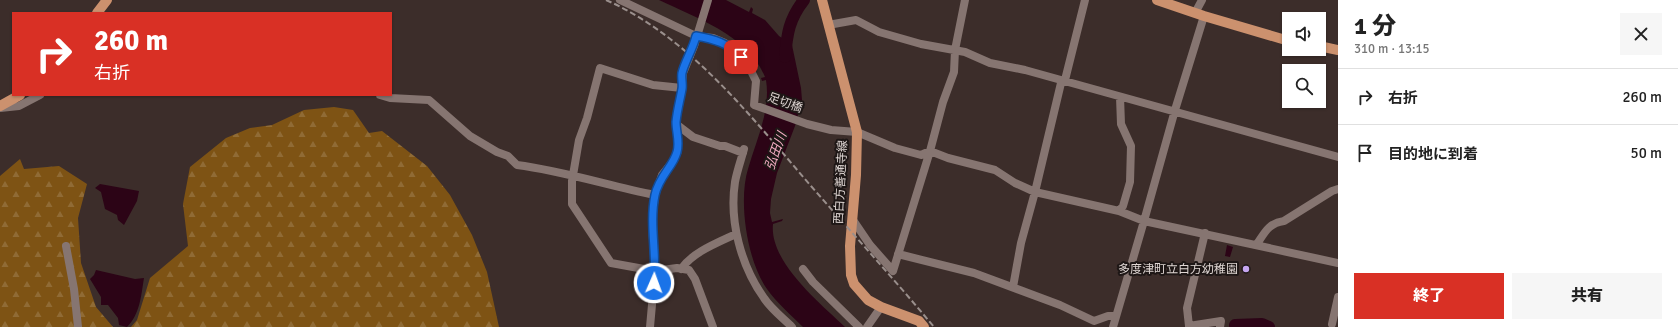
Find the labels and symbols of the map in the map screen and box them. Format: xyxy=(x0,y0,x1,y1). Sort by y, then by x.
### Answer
pin xyxy=(724,40,758,74)
street label: 足切橋 xyxy=(766,90,804,116)
water label: 弘田川 xyxy=(762,128,791,172)
street label: 西白方善通寺線 xyxy=(831,140,851,224)
position arrow xyxy=(633,262,675,304)
place label: 多度津町立白方幼稚園 xyxy=(1118,262,1238,277)
marker: 多度津町立白方幼稚園 xyxy=(1241,264,1251,274)

